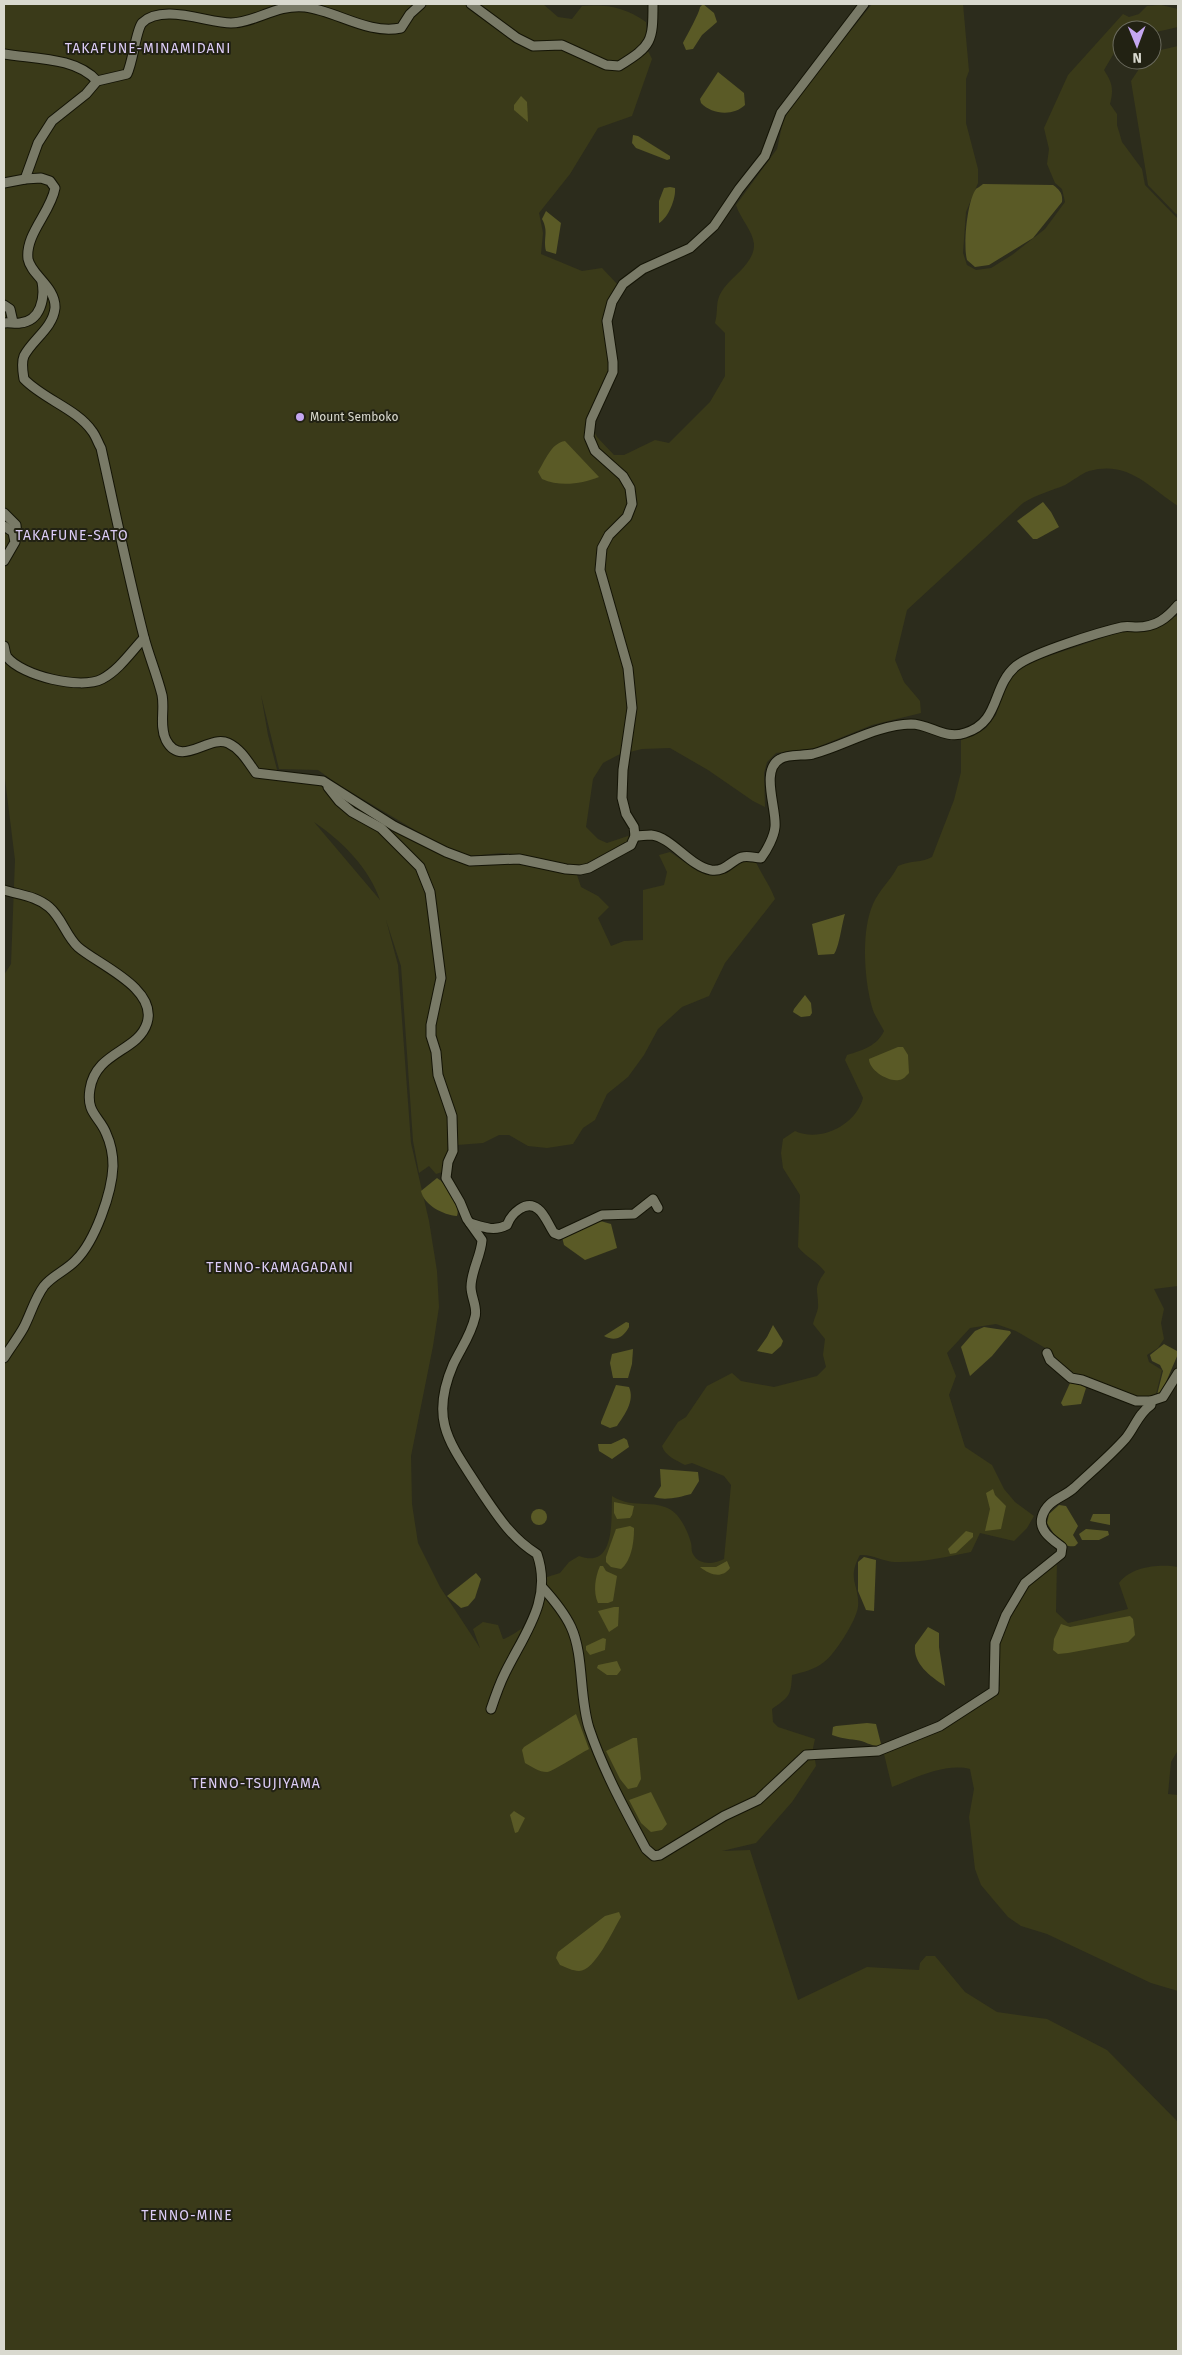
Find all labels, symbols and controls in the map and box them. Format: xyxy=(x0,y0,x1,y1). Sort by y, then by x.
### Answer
north arrow xyxy=(1112,20,1162,70)
district label: TAKAFUNE-MINAMIDANI xyxy=(65,40,231,57)
text: N xyxy=(1132,49,1142,66)
place label: Mount Semboko xyxy=(310,410,398,424)
marker: Mount Semboko xyxy=(294,411,306,423)
district label: TAKAFUNE-SATO xyxy=(15,527,129,544)
district label: TENNO-KAMAGADANI xyxy=(206,1259,354,1276)
district label: TENNO-TSUJIYAMA xyxy=(191,1775,321,1792)
district label: TENNO-MINE xyxy=(141,2207,233,2224)

